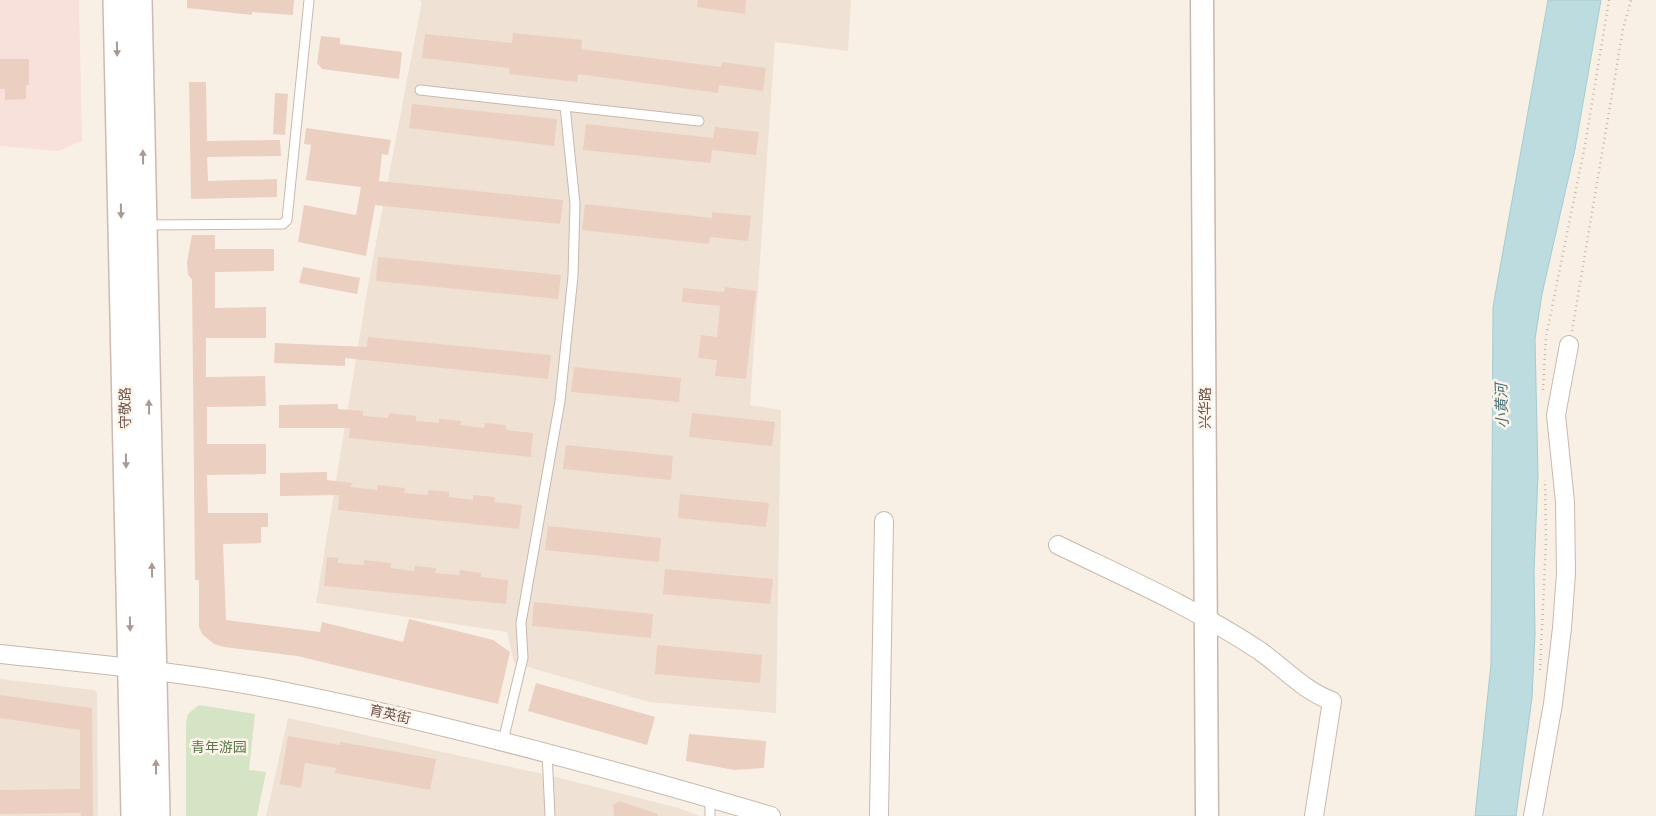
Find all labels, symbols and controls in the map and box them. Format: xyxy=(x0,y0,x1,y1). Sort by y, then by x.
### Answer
one-way arrow xyxy=(113,41,121,57)
one-way arrow xyxy=(139,149,147,165)
one-way arrow xyxy=(117,203,125,219)
water label: 小黄河 xyxy=(1490,380,1513,429)
street label: 守敬路 xyxy=(115,387,135,429)
street label: 兴华路 xyxy=(1195,387,1215,429)
one-way arrow xyxy=(144,399,152,415)
one-way arrow xyxy=(122,453,130,469)
one-way arrow xyxy=(148,562,156,578)
one-way arrow xyxy=(126,616,134,632)
street label: 育英街 xyxy=(367,700,413,728)
park label: 青年游园 xyxy=(191,737,247,757)
one-way arrow xyxy=(152,759,160,775)

